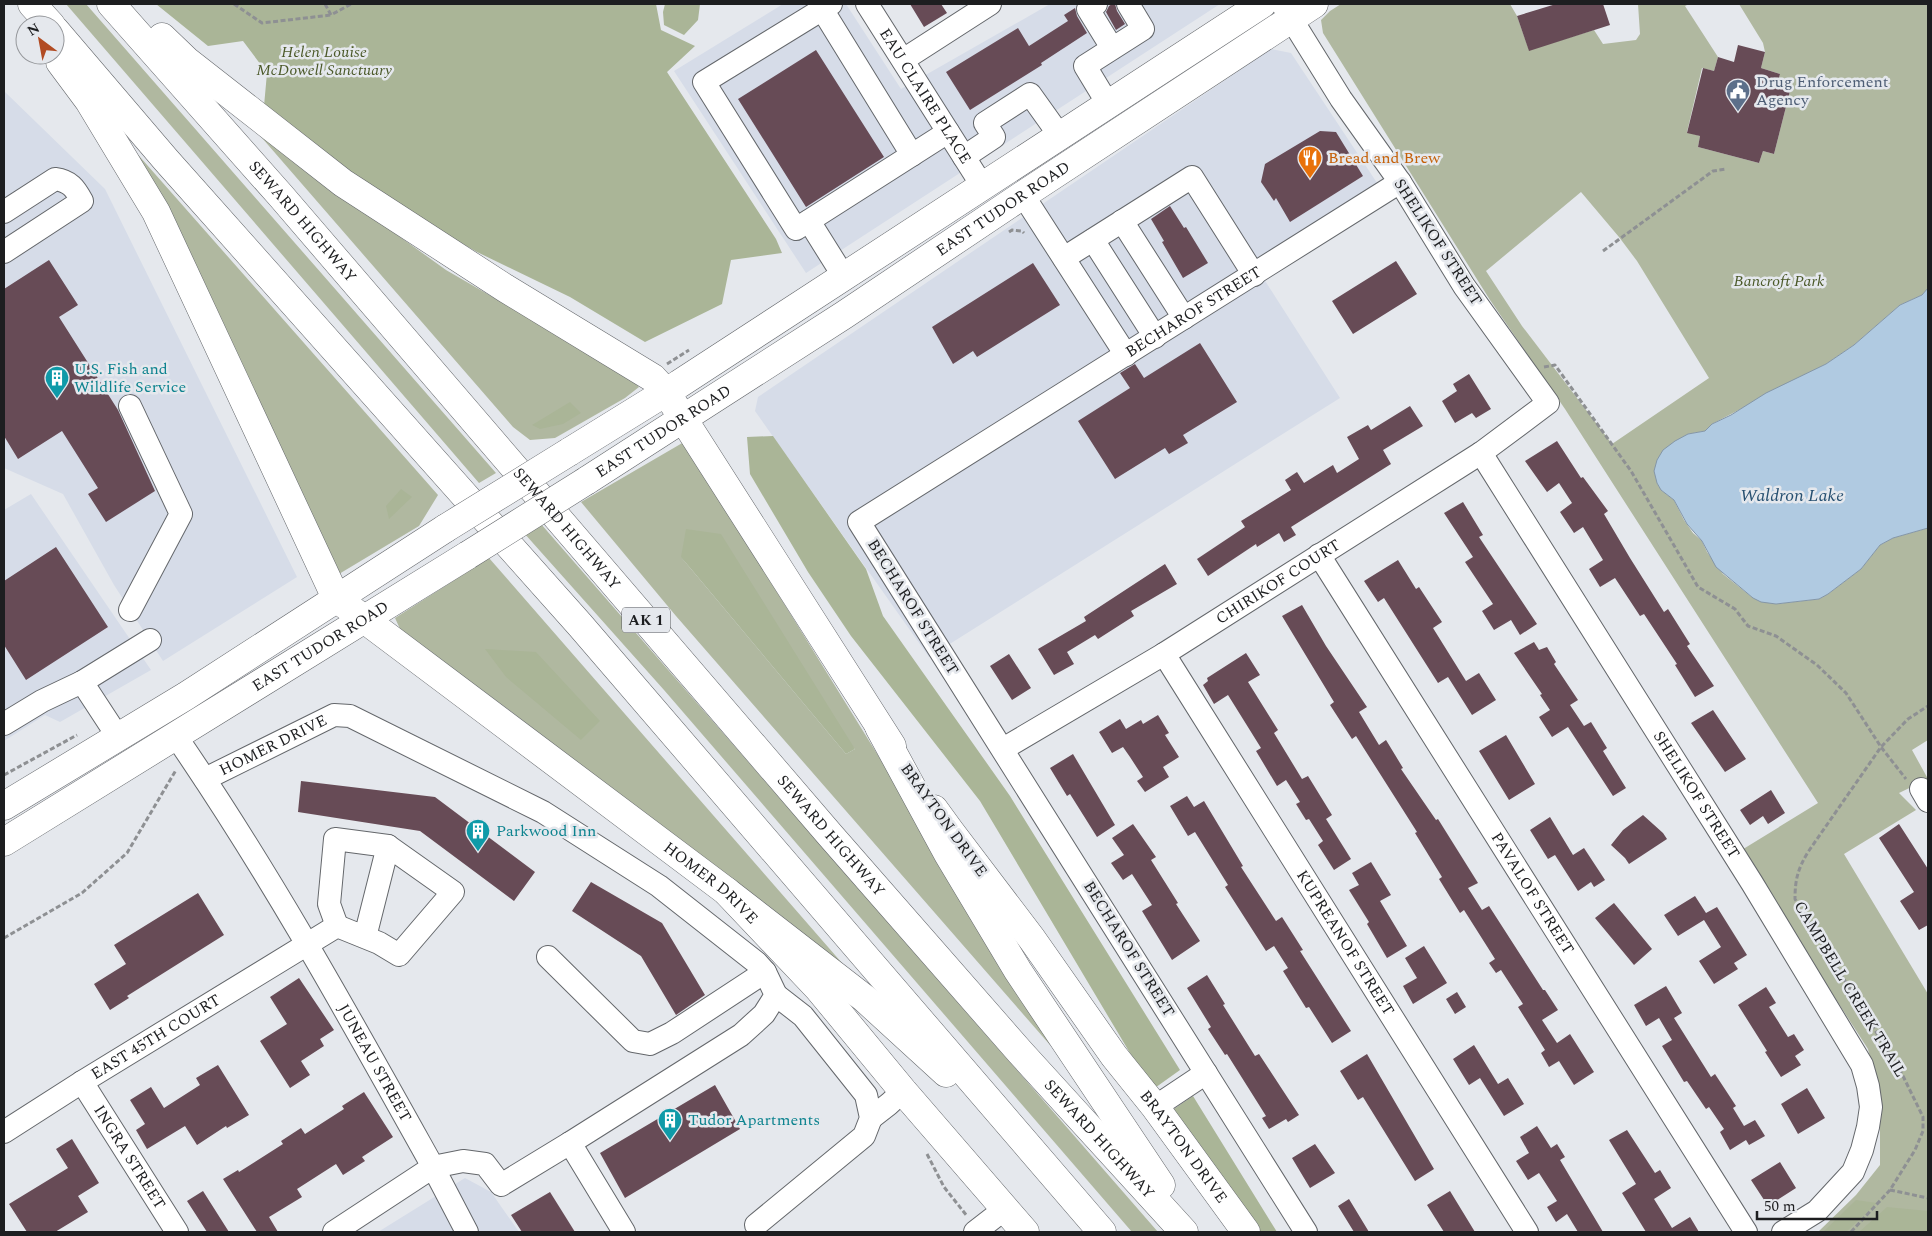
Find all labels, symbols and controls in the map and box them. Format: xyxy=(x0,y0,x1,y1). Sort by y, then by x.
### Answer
north arrow xyxy=(15,15,65,65)
text: N xyxy=(23,17,44,41)
street label: EAU CLAIRE PLACE xyxy=(873,23,978,169)
park label: Helen Louise McDowell Sanctuary xyxy=(256,40,392,82)
place label: Drug Enforcement Agency xyxy=(1756,70,1889,112)
public building icon: Drug Enforcement Agency xyxy=(1725,78,1751,112)
restaurant icon: Bread and Brew xyxy=(1297,145,1323,179)
place label: Bread and Brew xyxy=(1328,146,1441,170)
street label: SEWARD HIGHWAY xyxy=(243,155,362,288)
street label: EAST TUDOR ROAD xyxy=(931,155,1075,262)
street label: SHELIKOF STREET xyxy=(1388,174,1488,310)
street label: BECHAROF STREET xyxy=(1121,260,1266,364)
park label: Bancroft Park xyxy=(1734,269,1825,293)
place label: U.S. Fish and Wildlife Service xyxy=(74,357,186,399)
building icon: U.S. Fish and Wildlife Service xyxy=(44,365,70,399)
street label: EAST TUDOR ROAD xyxy=(591,379,736,484)
street label: SEWARD HIGHWAY xyxy=(507,462,626,595)
water label: Waldron Lake xyxy=(1740,482,1844,509)
street label: CHIRIKOF COURT xyxy=(1211,533,1345,630)
street label: BECHAROF STREET xyxy=(861,534,965,680)
street label: EAST TUDOR ROAD xyxy=(247,595,393,698)
road number: AK 1 xyxy=(622,608,670,632)
street label: HOMER DRIVE xyxy=(215,708,331,782)
street label: SHELIKOF STREET xyxy=(1647,726,1746,864)
street label: BRAYTON DRIVE xyxy=(895,758,993,882)
street label: SEWARD HIGHWAY xyxy=(771,769,891,902)
building icon: Parkwood Inn xyxy=(465,818,491,852)
place label: Parkwood Inn xyxy=(496,819,596,843)
street label: PAVALOF STREET xyxy=(1485,827,1580,959)
street label: HOMER DRIVE xyxy=(658,836,764,930)
street label: KUPREANOF STREET xyxy=(1290,865,1400,1021)
street label: BECHAROF STREET xyxy=(1077,876,1181,1022)
street label: CAMPBELL CREEK TRAIL xyxy=(1788,896,1912,1082)
street label: EAST 45TH COURT xyxy=(86,988,225,1086)
street label: JUNEAU STREET xyxy=(332,999,418,1126)
street label: SEWARD HIGHWAY xyxy=(1038,1074,1160,1204)
street label: BRAYTON DRIVE xyxy=(1134,1085,1233,1208)
street label: INGRA STREET xyxy=(88,1100,172,1214)
building icon: Tudor Apartments xyxy=(657,1107,683,1141)
place label: Tudor Apartments xyxy=(688,1108,820,1132)
scale bar xyxy=(1757,1188,1877,1220)
text: 50 m xyxy=(1764,1195,1796,1218)

